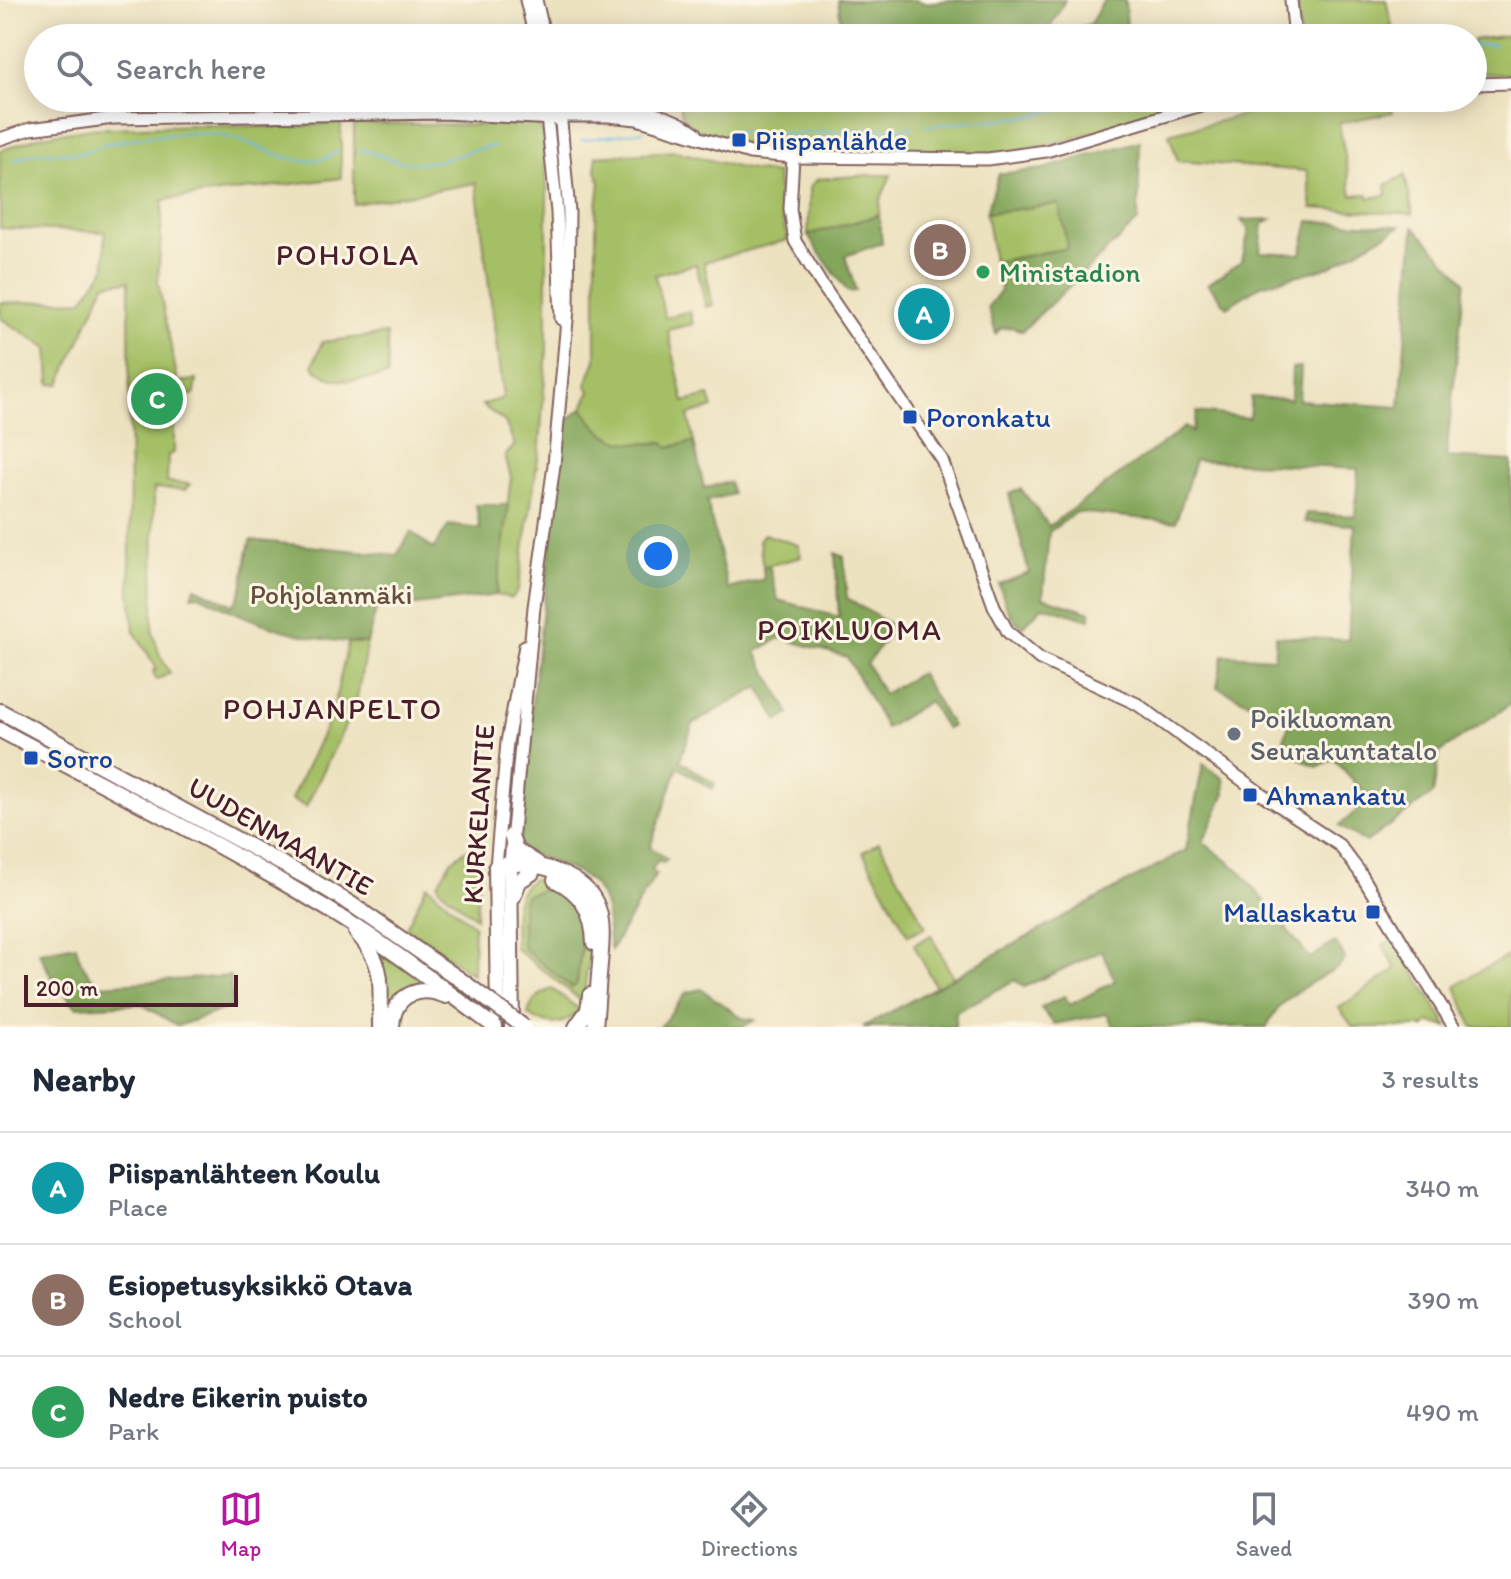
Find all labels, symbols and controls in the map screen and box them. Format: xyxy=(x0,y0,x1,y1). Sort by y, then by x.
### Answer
search box xyxy=(24,24,1487,112)
icon: search xyxy=(52,46,96,90)
text: Search here xyxy=(116,50,266,87)
place label: Piispanlähde xyxy=(755,123,907,157)
marker: Piispanlähde xyxy=(730,131,748,149)
pin: B xyxy=(914,220,966,280)
district label: POHJOLA xyxy=(276,236,420,273)
place label: Ministadion xyxy=(999,255,1141,289)
marker: Ministadion xyxy=(974,263,992,281)
pin: A xyxy=(898,284,950,344)
pin: C xyxy=(131,369,183,429)
place label: Poronkatu xyxy=(926,400,1051,434)
marker: Poronkatu xyxy=(901,408,919,426)
your location xyxy=(638,536,678,576)
park label: Pohjolanmäki xyxy=(250,577,412,611)
district label: POIKLUOMA xyxy=(757,611,943,648)
district label: POHJANPELTO xyxy=(223,690,443,727)
place label: Poikluoman Seurakuntatalo xyxy=(1250,701,1437,767)
street label: KURKELANTIE xyxy=(455,723,501,905)
marker: Poikluoman Seurakuntatalo xyxy=(1225,725,1243,743)
place label: Sorro xyxy=(47,741,113,775)
marker: Sorro xyxy=(22,749,40,767)
street label: UUDENMAANTIE xyxy=(182,769,380,903)
place label: Ahmankatu xyxy=(1266,778,1407,812)
marker: Ahmankatu xyxy=(1241,786,1259,804)
place label: Mallaskatu xyxy=(1223,895,1357,929)
marker: Mallaskatu xyxy=(1364,903,1382,921)
scale bar xyxy=(24,971,238,1007)
text: 200 m xyxy=(36,975,98,1002)
text: Nearby xyxy=(32,1059,135,1100)
text: 3 results xyxy=(1382,1063,1479,1095)
text: Piispanlähteen Koulu xyxy=(108,1154,380,1191)
text: A xyxy=(50,1172,66,1204)
text: 340 m xyxy=(1405,1172,1479,1204)
text: Place xyxy=(108,1191,168,1223)
text: Esiopetusyksikkö Otava xyxy=(108,1266,412,1303)
text: B xyxy=(50,1284,66,1316)
text: 390 m xyxy=(1407,1284,1479,1316)
text: School xyxy=(108,1303,182,1335)
text: Nedre Eikerin puisto xyxy=(108,1378,368,1415)
text: C xyxy=(50,1396,66,1428)
text: 490 m xyxy=(1406,1396,1479,1428)
text: Park xyxy=(108,1415,159,1447)
tab: Map xyxy=(219,1487,263,1562)
tab: Directions xyxy=(701,1487,798,1562)
tab: Saved xyxy=(1236,1487,1292,1562)

